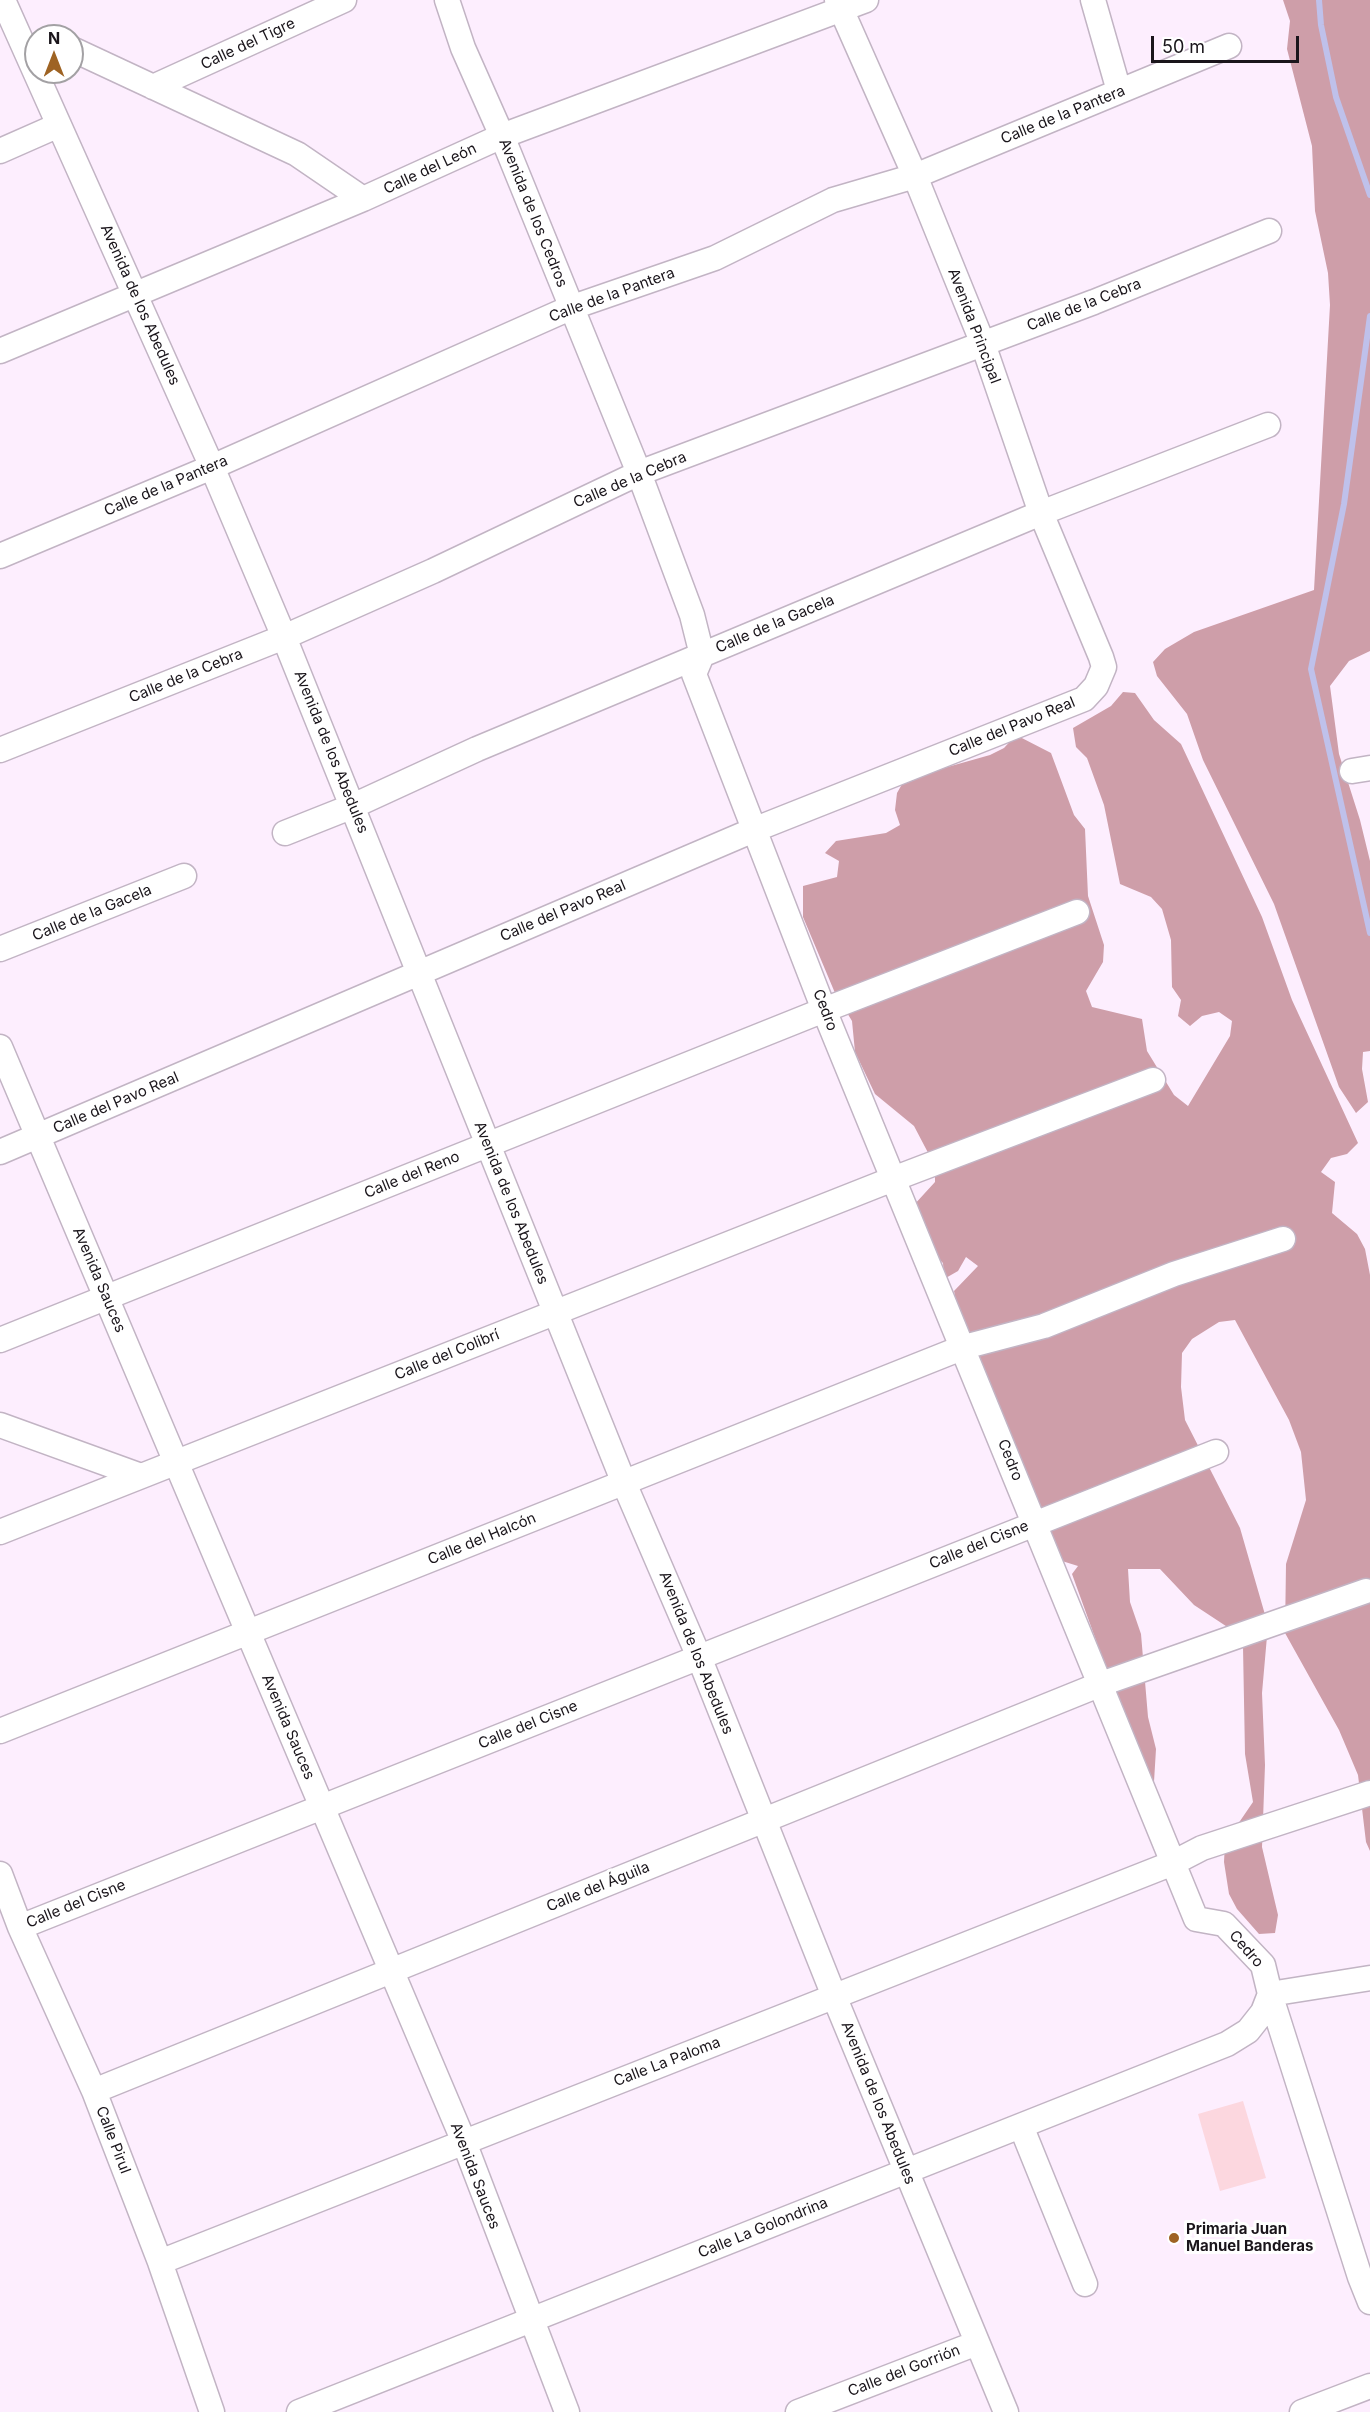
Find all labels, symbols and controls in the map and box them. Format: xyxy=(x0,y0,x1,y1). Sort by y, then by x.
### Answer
street label: Calle del Tigre xyxy=(198,14,298,74)
north arrow xyxy=(24,24,84,84)
scale bar xyxy=(1154,24,1302,62)
text: N xyxy=(48,28,60,48)
text: 50 m xyxy=(1162,36,1205,57)
street label: Calle de la Pantera xyxy=(998,82,1128,148)
street label: Avenida de los Cedros xyxy=(495,136,571,290)
street label: Calle del León xyxy=(381,140,479,198)
street label: Avenida de los Abedules xyxy=(96,222,184,388)
street label: Calle de la Pantera xyxy=(547,264,677,326)
street label: Avenida Principal xyxy=(944,266,1004,386)
street label: Calle de la Cebra xyxy=(1024,275,1144,335)
street label: Calle de la Cebra xyxy=(571,448,689,512)
street label: Calle de la Pantera xyxy=(102,452,230,520)
street label: Calle de la Gacela xyxy=(713,591,837,657)
street label: Calle de la Cebra xyxy=(127,645,245,707)
street label: Avenida de los Abedules xyxy=(290,668,372,836)
street label: Calle del Pavo Real xyxy=(946,693,1078,761)
street label: Calle del Pavo Real xyxy=(497,876,629,946)
street label: Calle de la Gacela xyxy=(30,881,154,945)
street label: Cedro xyxy=(809,987,841,1033)
street label: Calle del Pavo Real xyxy=(50,1068,182,1138)
street label: Avenida de los Abedules xyxy=(470,1119,552,1287)
street label: Calle del Reno xyxy=(362,1148,462,1202)
street label: Avenida Sauces xyxy=(69,1225,129,1335)
street label: Calle del Colibrí xyxy=(392,1326,502,1384)
street label: Cedro xyxy=(994,1437,1026,1483)
street label: Calle del Halcón xyxy=(425,1509,539,1569)
street label: Calle del Cisne xyxy=(927,1517,1031,1573)
street label: Avenida de los Abedules xyxy=(655,1569,737,1737)
street label: Avenida Sauces xyxy=(258,1672,318,1782)
street label: Calle del Cisne xyxy=(476,1697,580,1753)
street label: Calle del Águila xyxy=(544,1858,652,1916)
street label: Calle del Cisne xyxy=(24,1876,128,1932)
street label: Cedro xyxy=(1225,1927,1267,1971)
street label: Avenida de los Abedules xyxy=(837,2019,919,2187)
street label: Calle La Paloma xyxy=(611,2033,723,2091)
street label: Calle Pirul xyxy=(92,2104,134,2176)
street label: Avenida Sauces xyxy=(446,2120,504,2232)
street label: Calle La Golondrina xyxy=(695,2194,831,2262)
place label: Primaria Juan Manuel Banderas xyxy=(1186,2220,1313,2255)
marker: Primaria Juan Manuel Banderas xyxy=(1167,2231,1181,2245)
street label: Calle del Gorrión xyxy=(845,2341,963,2401)

